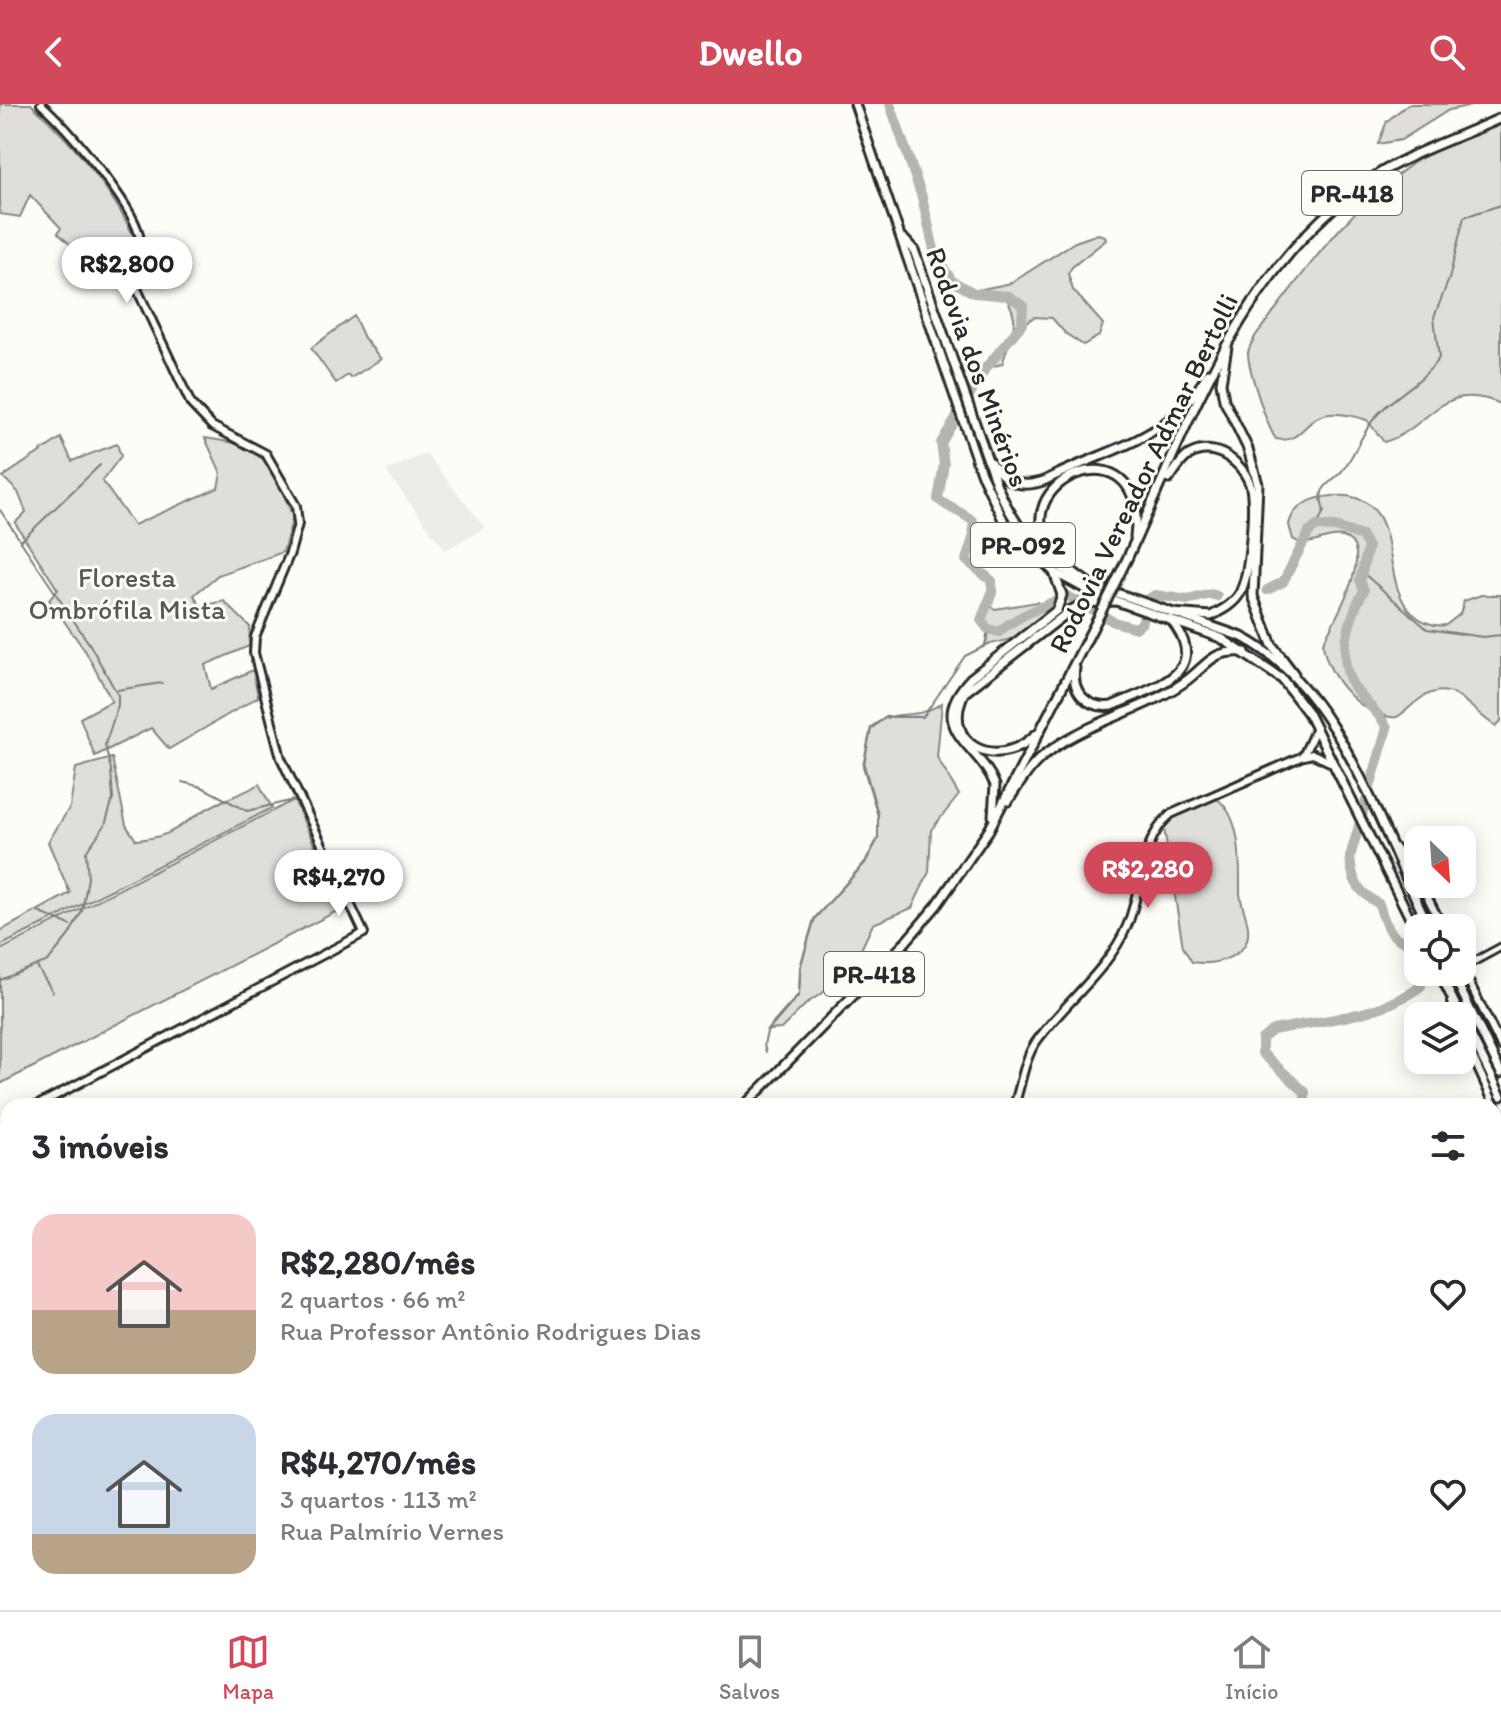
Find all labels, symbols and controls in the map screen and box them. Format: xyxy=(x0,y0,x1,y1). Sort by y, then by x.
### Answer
icon: back xyxy=(32,30,76,74)
icon: search xyxy=(1425,30,1469,74)
text: Dwello xyxy=(698,31,803,74)
road number: PR-418 xyxy=(1302,171,1402,215)
pin: R$2,800 xyxy=(53,237,201,305)
street label: Rodovia dos Minérios xyxy=(919,243,1037,491)
text: R$2,800 xyxy=(79,247,175,279)
street label: Rodovia Vereador Admar Bertolli xyxy=(1041,288,1245,658)
road number: PR-092 xyxy=(971,523,1075,567)
park label: Floresta Ombrófila Mista xyxy=(28,560,226,626)
north arrow xyxy=(1404,826,1476,898)
map controls xyxy=(1404,826,1476,1074)
pin: R$2,280 xyxy=(1074,842,1222,910)
pin: R$4,270 xyxy=(265,850,413,918)
text: R$2,280 xyxy=(1102,852,1194,884)
text: R$4,270 xyxy=(292,860,386,892)
button: locate xyxy=(1404,914,1476,986)
road number: PR-418 xyxy=(824,952,924,996)
button: layers xyxy=(1404,1002,1476,1074)
icon: filters xyxy=(1426,1124,1470,1168)
text: 3 imóveis xyxy=(32,1126,169,1167)
text: R$2,280/mês xyxy=(280,1242,475,1283)
icon: home xyxy=(96,1246,192,1342)
icon: heart xyxy=(1426,1272,1470,1316)
text: 2 quartos · 66 m² xyxy=(280,1283,466,1315)
text: Rua Professor Antônio Rodrigues Dias xyxy=(280,1315,701,1347)
text: R$4,270/mês xyxy=(280,1442,476,1483)
icon: home xyxy=(96,1446,192,1542)
icon: heart xyxy=(1426,1472,1470,1516)
text: 3 quartos · 113 m² xyxy=(280,1483,477,1515)
text: Rua Palmírio Vernes xyxy=(280,1515,504,1547)
tab: Mapa xyxy=(223,1630,274,1705)
tab: Salvos xyxy=(719,1630,780,1705)
tab: Início xyxy=(1225,1630,1278,1705)

